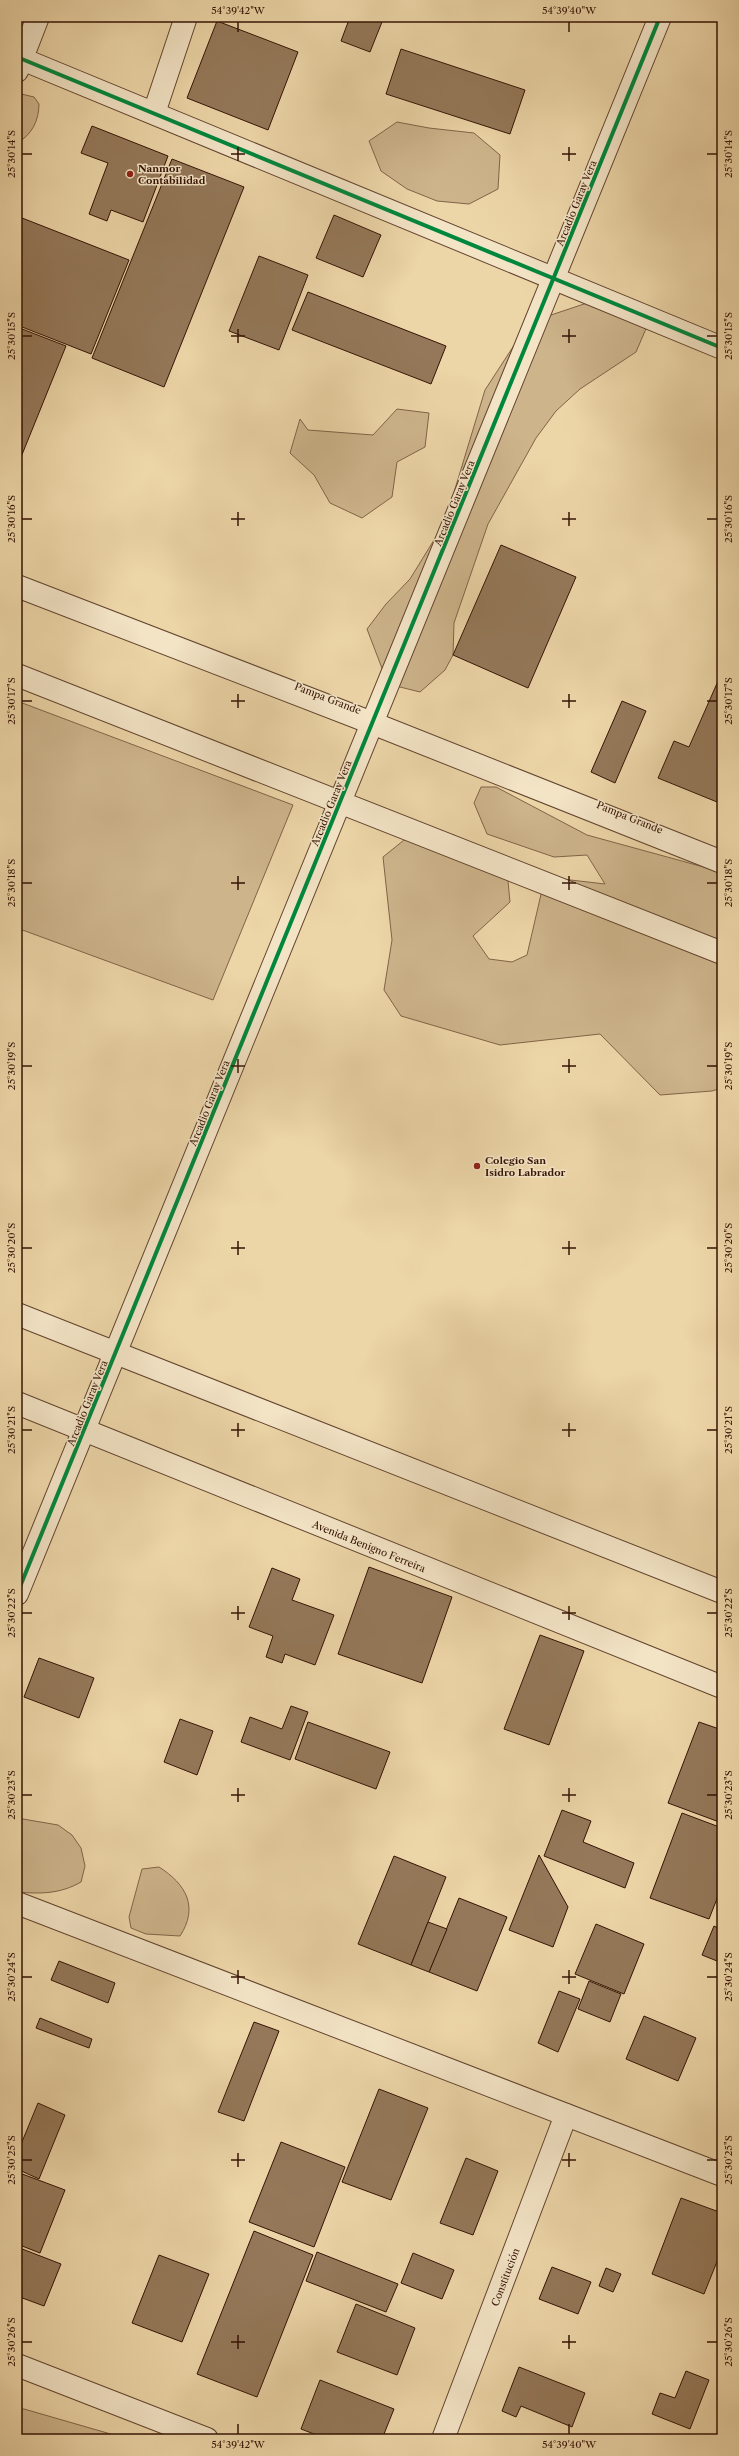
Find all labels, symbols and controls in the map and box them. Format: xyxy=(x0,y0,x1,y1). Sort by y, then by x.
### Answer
text: 54°39'42"W xyxy=(211,4,266,17)
text: 54°39'40"W xyxy=(542,4,597,17)
text: 25°30'14"S xyxy=(5,130,18,178)
text: 25°30'14"S xyxy=(722,130,735,178)
street label: Arcadio Garay Vera xyxy=(553,158,600,249)
place label: Nanmor Contabilidad xyxy=(138,162,206,187)
marker: Nanmor Contabilidad xyxy=(125,169,135,179)
text: 25°30'15"S xyxy=(5,312,18,360)
text: 25°30'15"S xyxy=(722,312,735,360)
street label: Arcadio Garay Vera xyxy=(431,458,478,549)
text: 25°30'16"S xyxy=(5,495,18,543)
text: 25°30'16"S xyxy=(722,495,735,543)
text: 25°30'17"S xyxy=(5,677,18,725)
text: 25°30'17"S xyxy=(722,677,735,725)
street label: Pampa Grande xyxy=(293,680,363,717)
street label: Arcadio Garay Vera xyxy=(308,758,355,849)
street label: Pampa Grande xyxy=(595,798,665,837)
text: 25°30'18"S xyxy=(5,859,18,907)
text: 25°30'18"S xyxy=(722,859,735,907)
text: 25°30'19"S xyxy=(5,1042,18,1090)
text: 25°30'19"S xyxy=(722,1042,735,1090)
street label: Arcadio Garay Vera xyxy=(186,1058,233,1149)
place label: Colegio San Isidro Labrador xyxy=(485,1154,565,1179)
marker: Colegio San Isidro Labrador xyxy=(472,1161,482,1171)
text: 25°30'20"S xyxy=(5,1223,18,1273)
text: 25°30'20"S xyxy=(722,1223,735,1273)
street label: Arcadio Garay Vera xyxy=(64,1358,111,1449)
text: 25°30'21"S xyxy=(5,1406,18,1454)
text: 25°30'21"S xyxy=(722,1406,735,1454)
street label: Avenida Benigno Ferreira xyxy=(309,1517,428,1575)
text: 25°30'22"S xyxy=(5,1588,18,1638)
text: 25°30'22"S xyxy=(722,1588,735,1638)
text: 25°30'23"S xyxy=(5,1770,18,1820)
text: 25°30'23"S xyxy=(722,1770,735,1820)
text: 25°30'24"S xyxy=(5,1952,18,2002)
text: 25°30'24"S xyxy=(722,1952,735,2002)
text: 25°30'25"S xyxy=(5,2135,18,2185)
text: 25°30'25"S xyxy=(722,2135,735,2185)
street label: Constitución xyxy=(488,2246,523,2308)
text: 25°30'26"S xyxy=(5,2317,18,2367)
text: 25°30'26"S xyxy=(722,2317,735,2367)
text: 54°39'42"W xyxy=(211,2438,266,2451)
text: 54°39'40"W xyxy=(542,2438,597,2451)

